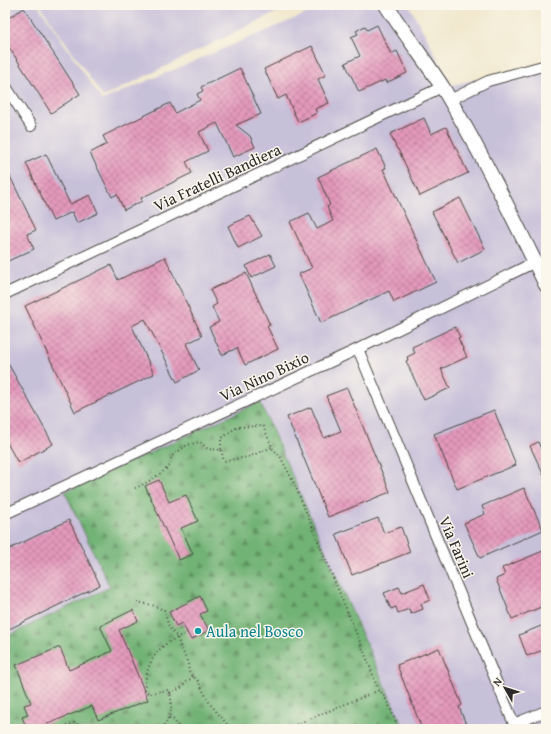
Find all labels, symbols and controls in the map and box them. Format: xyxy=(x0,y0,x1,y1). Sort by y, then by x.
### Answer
street label: Via Fratelli Bandiera xyxy=(149,137,285,217)
street label: Via Nino Bixio xyxy=(215,345,313,407)
street label: Via Farini xyxy=(433,512,481,582)
place label: Aula nel Bosco xyxy=(206,619,303,643)
marker: Aula nel Bosco xyxy=(193,626,203,636)
north arrow xyxy=(485,668,525,708)
text: N xyxy=(489,673,506,690)

